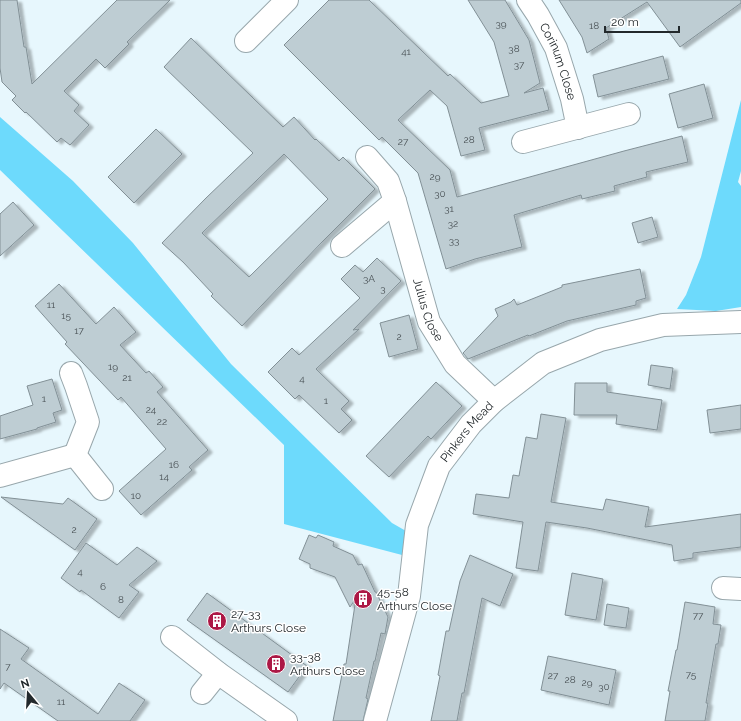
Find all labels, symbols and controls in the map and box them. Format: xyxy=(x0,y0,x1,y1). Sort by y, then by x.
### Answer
scale bar xyxy=(605,8,679,34)
text: 20 m xyxy=(611,15,639,29)
house number: 39 xyxy=(495,18,507,29)
street label: Corinum Close xyxy=(537,20,579,102)
house number: 18 xyxy=(589,20,599,31)
house number: 38 xyxy=(508,43,520,54)
house number: 41 xyxy=(401,46,412,57)
house number: 37 xyxy=(514,59,525,70)
house number: 28 xyxy=(463,134,475,145)
house number: 27 xyxy=(398,136,409,147)
house number: 29 xyxy=(429,171,441,182)
house number: 30 xyxy=(434,188,446,199)
house number: 31 xyxy=(444,203,455,214)
house number: 32 xyxy=(448,218,458,229)
house number: 33 xyxy=(449,235,459,246)
house number: 3A xyxy=(363,273,375,284)
street label: Julius Close xyxy=(410,277,446,344)
house number: 3 xyxy=(380,283,386,294)
house number: 11 xyxy=(47,299,56,310)
house number: 15 xyxy=(61,310,71,321)
house number: 17 xyxy=(74,325,84,336)
house number: 2 xyxy=(396,331,402,342)
house number: 19 xyxy=(108,361,118,372)
house number: 21 xyxy=(122,372,132,383)
house number: 4 xyxy=(299,373,305,384)
house number: 1 xyxy=(42,393,47,404)
house number: 1 xyxy=(324,395,329,406)
street label: Pinkers Mead xyxy=(437,399,496,465)
house number: 24 xyxy=(146,404,157,415)
house number: 22 xyxy=(157,416,167,427)
house number: 16 xyxy=(169,459,179,470)
house number: 14 xyxy=(159,471,169,482)
house number: 10 xyxy=(131,490,141,501)
house number: 2 xyxy=(71,524,77,535)
house number: 4 xyxy=(77,566,83,577)
house number: 6 xyxy=(100,581,106,592)
place label: 45-58 Arthurs Close xyxy=(377,585,452,613)
building icon: 45-58 Arthurs Close xyxy=(352,588,374,610)
house number: 8 xyxy=(118,594,124,605)
place label: 27-33 Arthurs Close xyxy=(231,607,306,635)
building icon: 27-33 Arthurs Close xyxy=(206,610,228,632)
house number: 77 xyxy=(693,610,704,621)
place label: 33-38 Arthurs Close xyxy=(290,650,365,678)
building icon: 33-38 Arthurs Close xyxy=(265,653,287,675)
house number: 7 xyxy=(5,661,11,672)
house number: 75 xyxy=(686,669,697,680)
house number: 27 xyxy=(548,670,559,681)
north arrow xyxy=(8,673,48,713)
house number: 28 xyxy=(564,674,576,685)
text: N xyxy=(19,676,31,691)
house number: 29 xyxy=(581,677,593,688)
house number: 30 xyxy=(598,681,610,692)
house number: 11 xyxy=(57,696,66,707)

